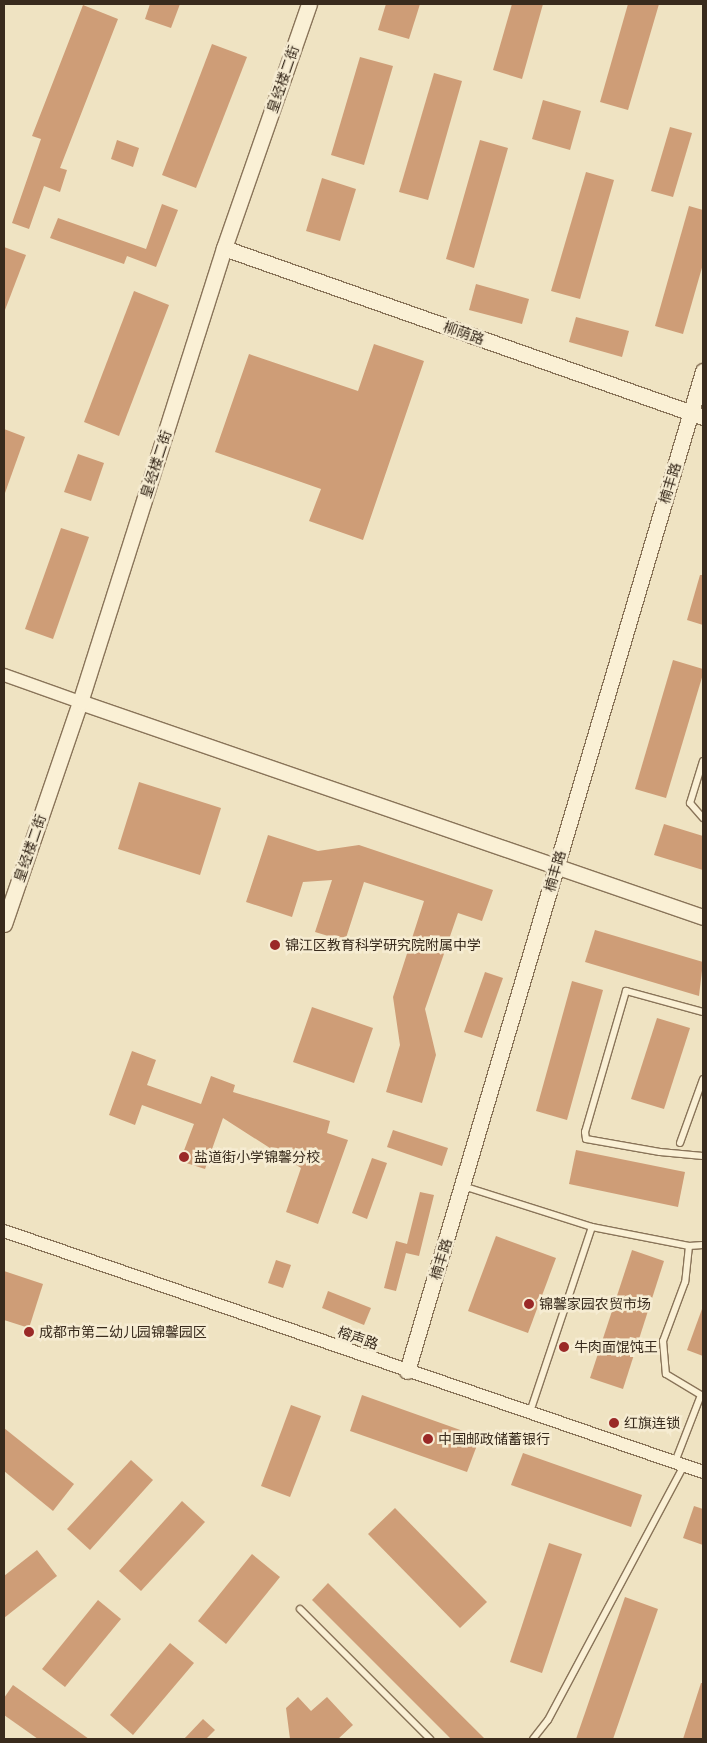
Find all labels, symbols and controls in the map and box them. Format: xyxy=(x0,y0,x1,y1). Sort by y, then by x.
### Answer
street label: 皇经楼二街 xyxy=(264,43,302,115)
street label: 柳荫路 xyxy=(441,318,487,348)
street label: 皇经楼二街 xyxy=(137,428,175,500)
street label: 楠丰路 xyxy=(656,460,684,506)
street label: 皇经楼二街 xyxy=(11,812,49,884)
street label: 楠丰路 xyxy=(541,848,569,894)
place label: 锦江区教育科学研究院附属中学 xyxy=(285,937,481,953)
marker: 锦江区教育科学研究院附属中学 xyxy=(269,939,281,951)
place label: 盐道街小学锦馨分校 xyxy=(194,1149,320,1165)
marker: 盐道街小学锦馨分校 xyxy=(178,1151,190,1163)
street label: 楠丰路 xyxy=(427,1236,455,1282)
place label: 锦馨家园农贸市场 xyxy=(539,1296,651,1312)
marker: 锦馨家园农贸市场 xyxy=(523,1298,535,1310)
street label: 榕声路 xyxy=(335,1323,381,1353)
place label: 成都市第二幼儿园锦馨园区 xyxy=(39,1324,207,1340)
marker: 成都市第二幼儿园锦馨园区 xyxy=(23,1326,35,1338)
place label: 牛肉面馄饨王 xyxy=(574,1339,658,1355)
marker: 牛肉面馄饨王 xyxy=(558,1341,570,1353)
place label: 红旗连锁 xyxy=(624,1415,680,1431)
marker: 红旗连锁 xyxy=(608,1417,620,1429)
place label: 中国邮政储蓄银行 xyxy=(438,1431,550,1447)
marker: 中国邮政储蓄银行 xyxy=(422,1433,434,1445)

